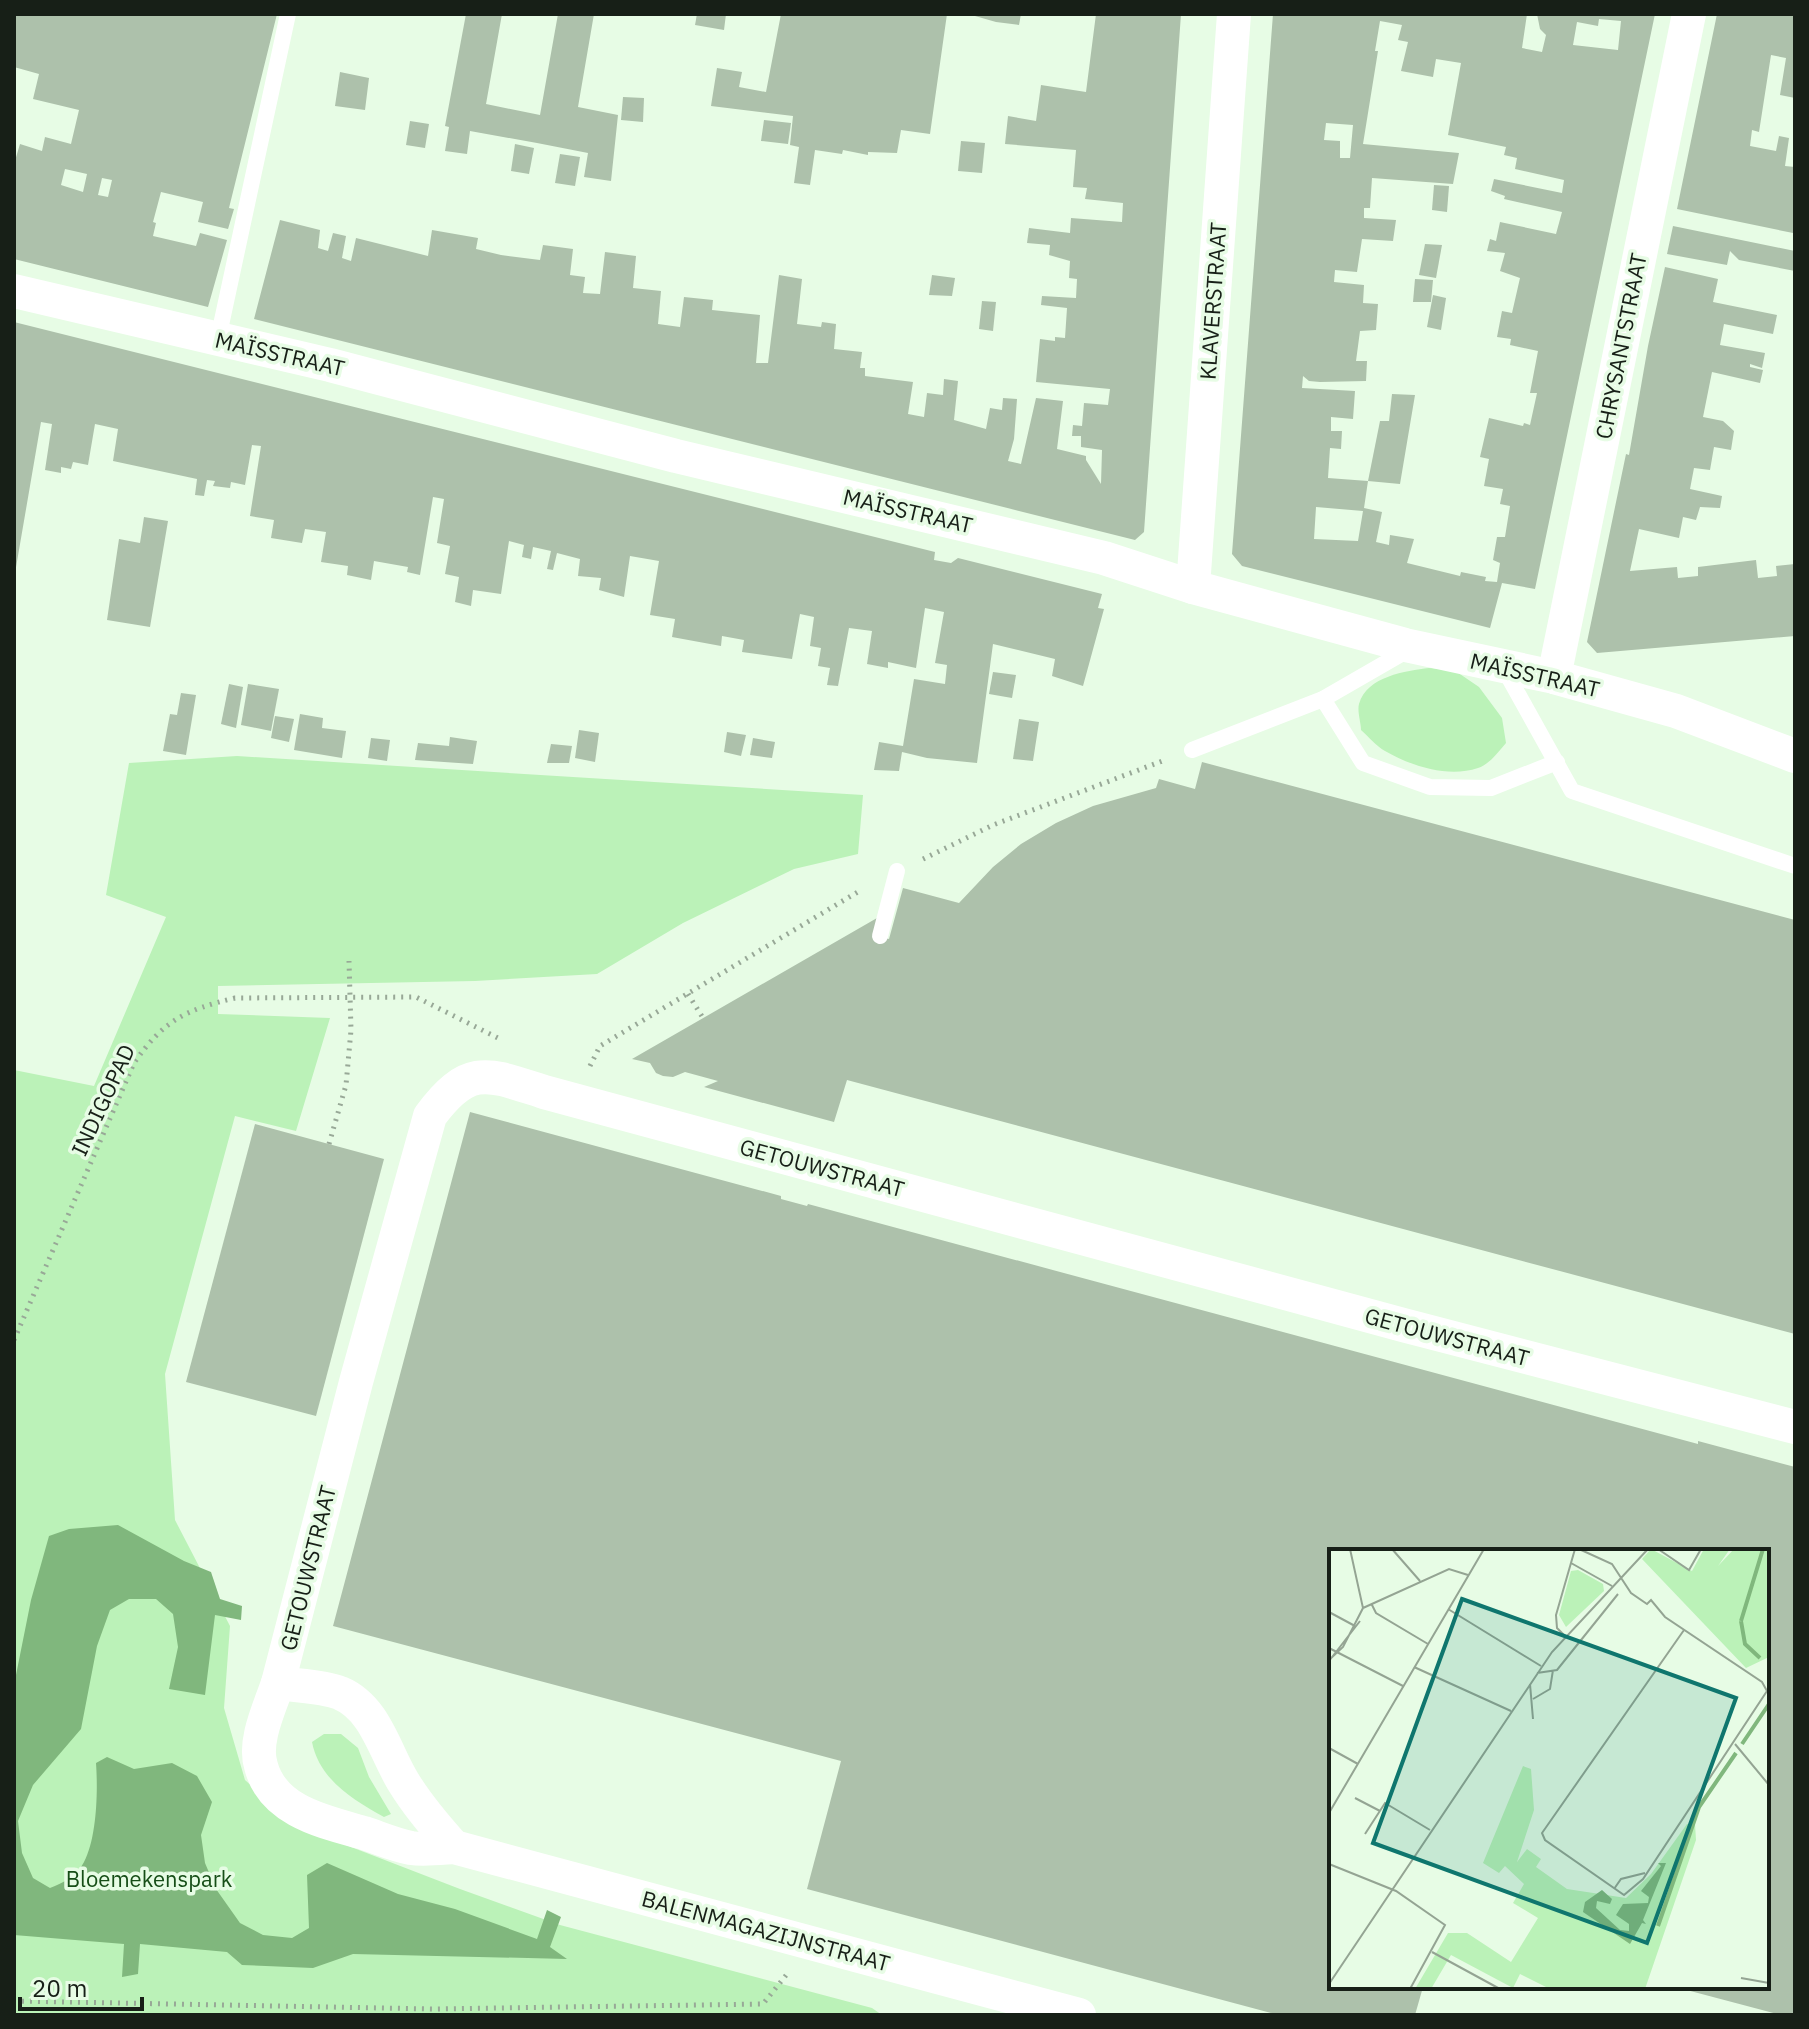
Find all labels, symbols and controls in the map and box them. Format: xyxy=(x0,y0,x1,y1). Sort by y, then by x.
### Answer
street label: KLAVERSTRAAT xyxy=(1193,221,1232,381)
street label: CHRYSANTSTRAAT xyxy=(1588,250,1653,441)
street label: MAÏSSTRAAT xyxy=(212,325,348,383)
street label: MAÏSSTRAAT xyxy=(840,482,976,540)
street label: MAÏSSTRAAT xyxy=(1467,646,1603,704)
street label: INDIGOPAD xyxy=(64,1039,141,1160)
street label: GETOUWSTRAAT xyxy=(737,1132,908,1204)
street label: GETOUWSTRAAT xyxy=(1362,1301,1533,1373)
street label: GETOUWSTRAAT xyxy=(273,1482,342,1653)
inset map xyxy=(1329,1549,1769,1989)
park label: Bloemekenspark xyxy=(66,1864,233,1893)
street label: BALENMAGAZIJNSTRAAT xyxy=(639,1883,894,1978)
scale bar xyxy=(20,1961,142,2011)
text: 20 m xyxy=(32,1972,87,2004)

